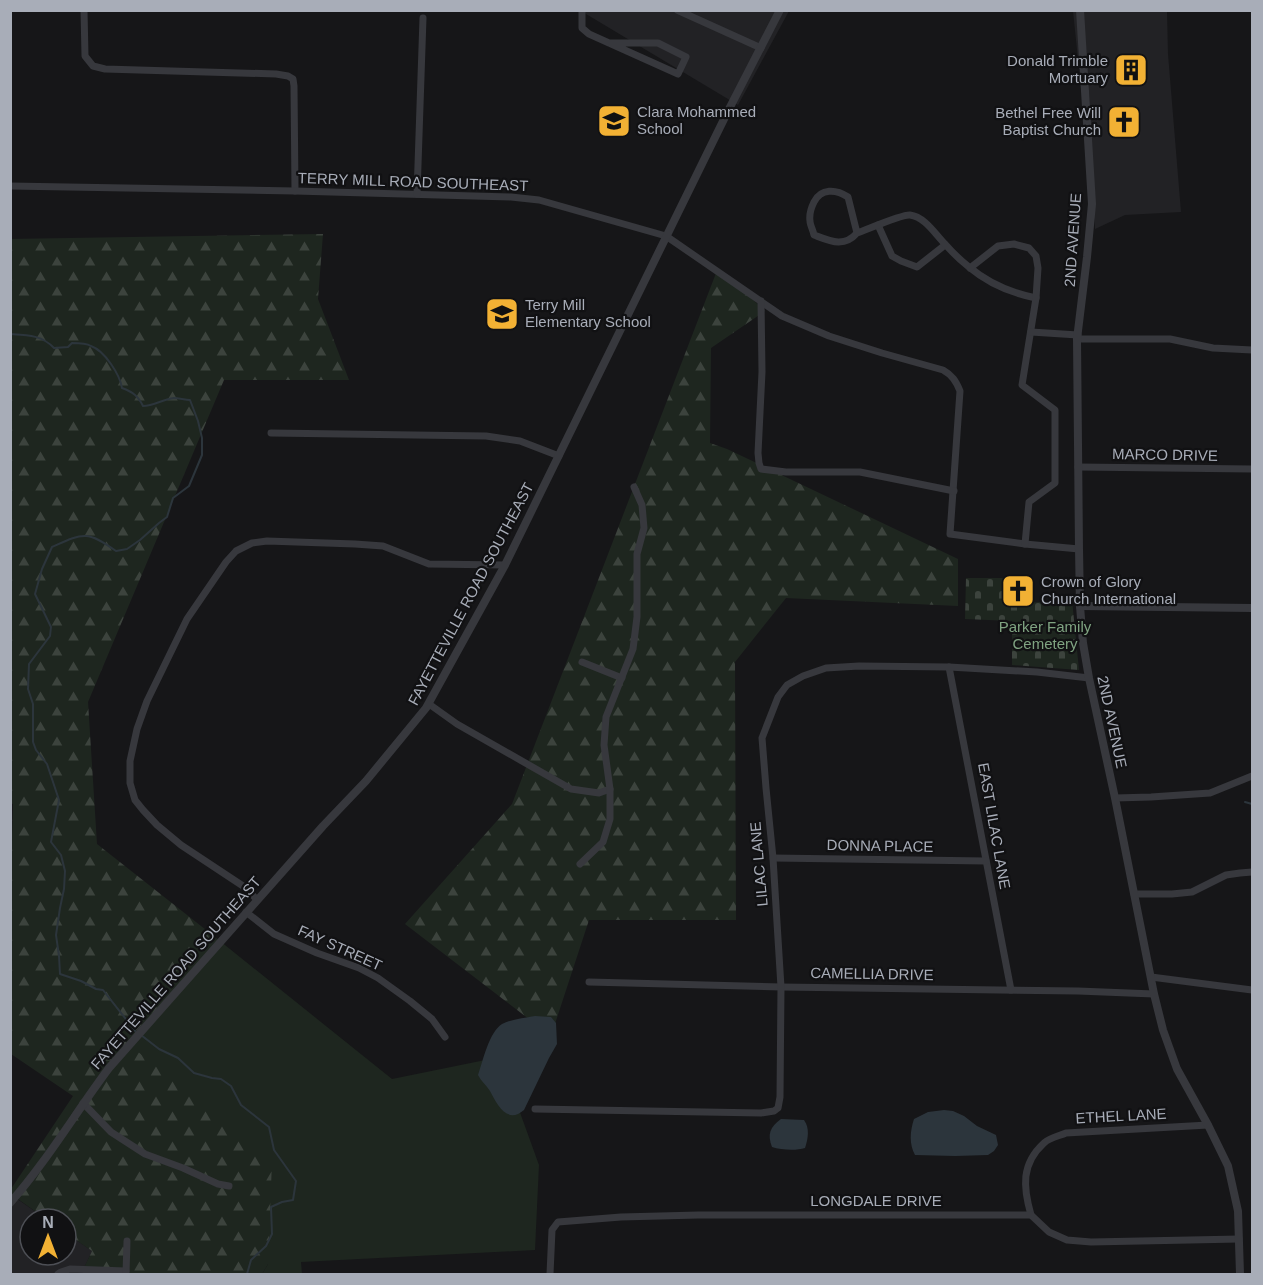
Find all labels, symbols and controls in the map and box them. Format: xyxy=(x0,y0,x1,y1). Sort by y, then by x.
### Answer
place label: Donald Trimble Mortuary xyxy=(1007,52,1108,86)
building icon: Donald Trimble Mortuary xyxy=(1113,52,1149,88)
school or university icon: Clara Mohammed School xyxy=(596,103,632,139)
place label: Clara Mohammed School xyxy=(637,103,756,137)
place label: Bethel Free Will Baptist Church xyxy=(995,104,1101,138)
church icon: Bethel Free Will Baptist Church xyxy=(1106,104,1142,140)
street label: TERRY MILL ROAD SOUTHEAST xyxy=(297,169,529,194)
street label: 2ND AVENUE xyxy=(1061,193,1084,287)
school or university icon: Terry Mill Elementary School xyxy=(484,296,520,332)
place label: Terry Mill Elementary School xyxy=(525,296,651,330)
street label: MARCO DRIVE xyxy=(1112,445,1218,464)
street label: FAYETTEVILLE ROAD SOUTHEAST xyxy=(404,480,537,708)
church icon: Crown of Glory Church International xyxy=(1000,573,1036,609)
place label: Crown of Glory Church International xyxy=(1041,573,1176,607)
park label: Parker Family Cemetery xyxy=(999,618,1092,652)
street label: 2ND AVENUE xyxy=(1094,674,1131,770)
street label: EAST LILAC LANE xyxy=(975,761,1014,890)
street label: LILAC LANE xyxy=(746,821,771,907)
street label: DONNA PLACE xyxy=(827,836,934,855)
street label: FAYETTEVILLE ROAD SOUTHEAST xyxy=(87,873,264,1073)
street label: FAY STREET xyxy=(295,921,385,974)
street label: CAMELLIA DRIVE xyxy=(810,964,934,983)
street label: ETHEL LANE xyxy=(1075,1105,1167,1126)
street label: LONGDALE DRIVE xyxy=(810,1192,942,1209)
north arrow xyxy=(18,1207,78,1267)
text: N xyxy=(42,1214,54,1231)

